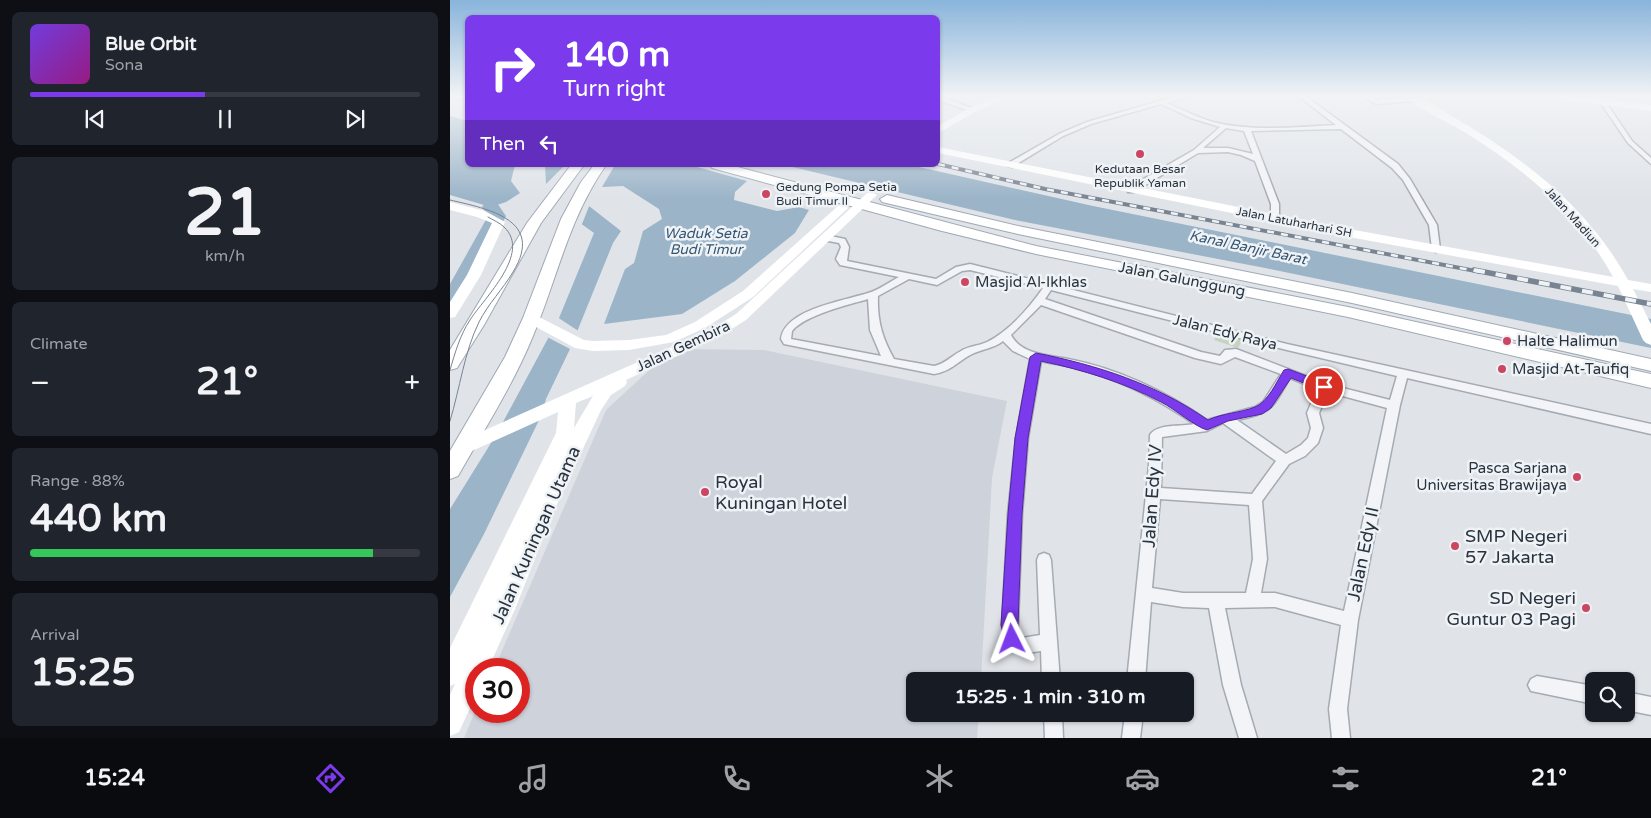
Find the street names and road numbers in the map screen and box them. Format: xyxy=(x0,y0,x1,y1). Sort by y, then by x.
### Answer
street label: Jalan Madiun xyxy=(1542,184,1604,250)
street label: Jalan Latuharhari SH xyxy=(1235,204,1353,240)
street label: Jalan Galunggung xyxy=(1117,258,1247,300)
street label: Jalan Edy Raya xyxy=(1171,310,1279,354)
street label: Jalan Gembira xyxy=(633,316,733,376)
street label: Jalan Kuningan Utama xyxy=(487,443,585,627)
street label: Jalan Edy IV xyxy=(1137,443,1167,548)
street label: Jalan Edy II xyxy=(1342,505,1384,603)

